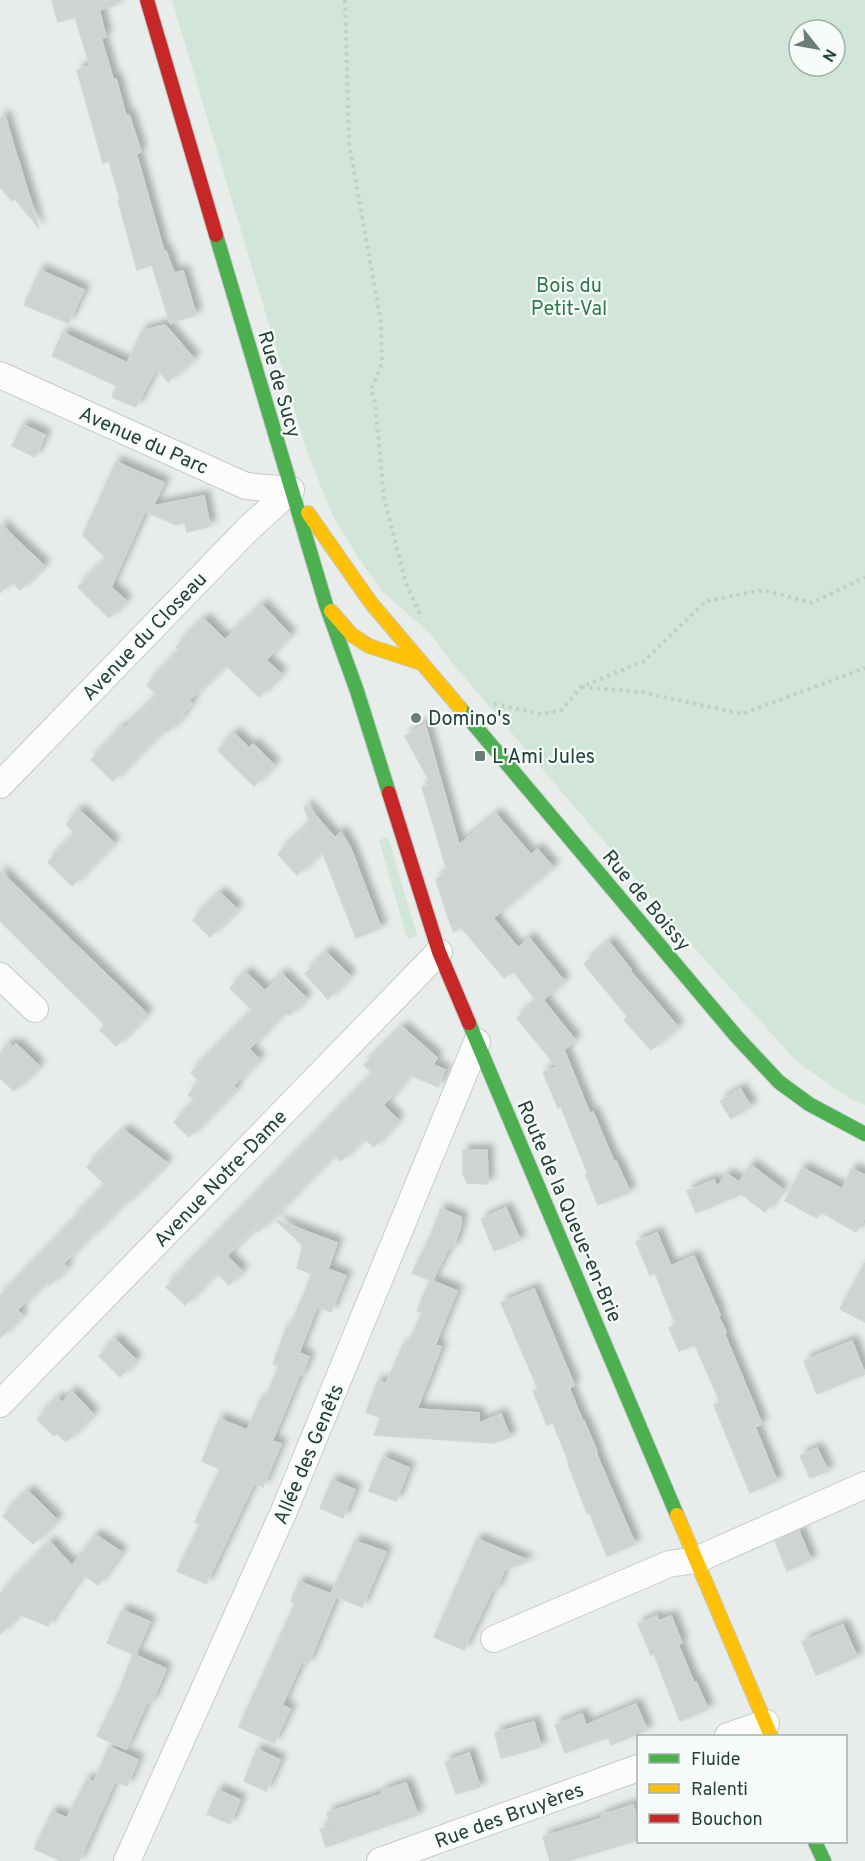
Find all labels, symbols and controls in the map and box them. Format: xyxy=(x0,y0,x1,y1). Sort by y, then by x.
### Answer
north arrow xyxy=(787,18,847,78)
text: N xyxy=(817,45,840,65)
park label: Bois du Petit-Val xyxy=(531,274,607,323)
street label: Rue de Sucy xyxy=(250,328,306,441)
street label: Avenue du Parc xyxy=(74,402,212,482)
street label: Avenue du Closeau xyxy=(77,567,214,707)
place label: Domino's xyxy=(428,707,511,733)
marker: Domino's xyxy=(409,711,423,725)
place label: L'Ami Jules xyxy=(492,745,595,771)
marker: L'Ami Jules xyxy=(473,749,487,763)
street label: Rue de Boissy xyxy=(595,845,696,957)
street label: Route de la Queue-en-Brie xyxy=(510,1097,627,1327)
street label: Avenue Notre-Dame xyxy=(149,1105,294,1254)
street label: Allée des Genêts xyxy=(269,1381,351,1529)
legend xyxy=(637,1735,847,1843)
text: Fluide xyxy=(691,1749,740,1772)
street label: Rue des Bruyères xyxy=(432,1778,588,1856)
text: Ralenti xyxy=(691,1779,748,1802)
text: Bouchon xyxy=(691,1809,763,1832)

